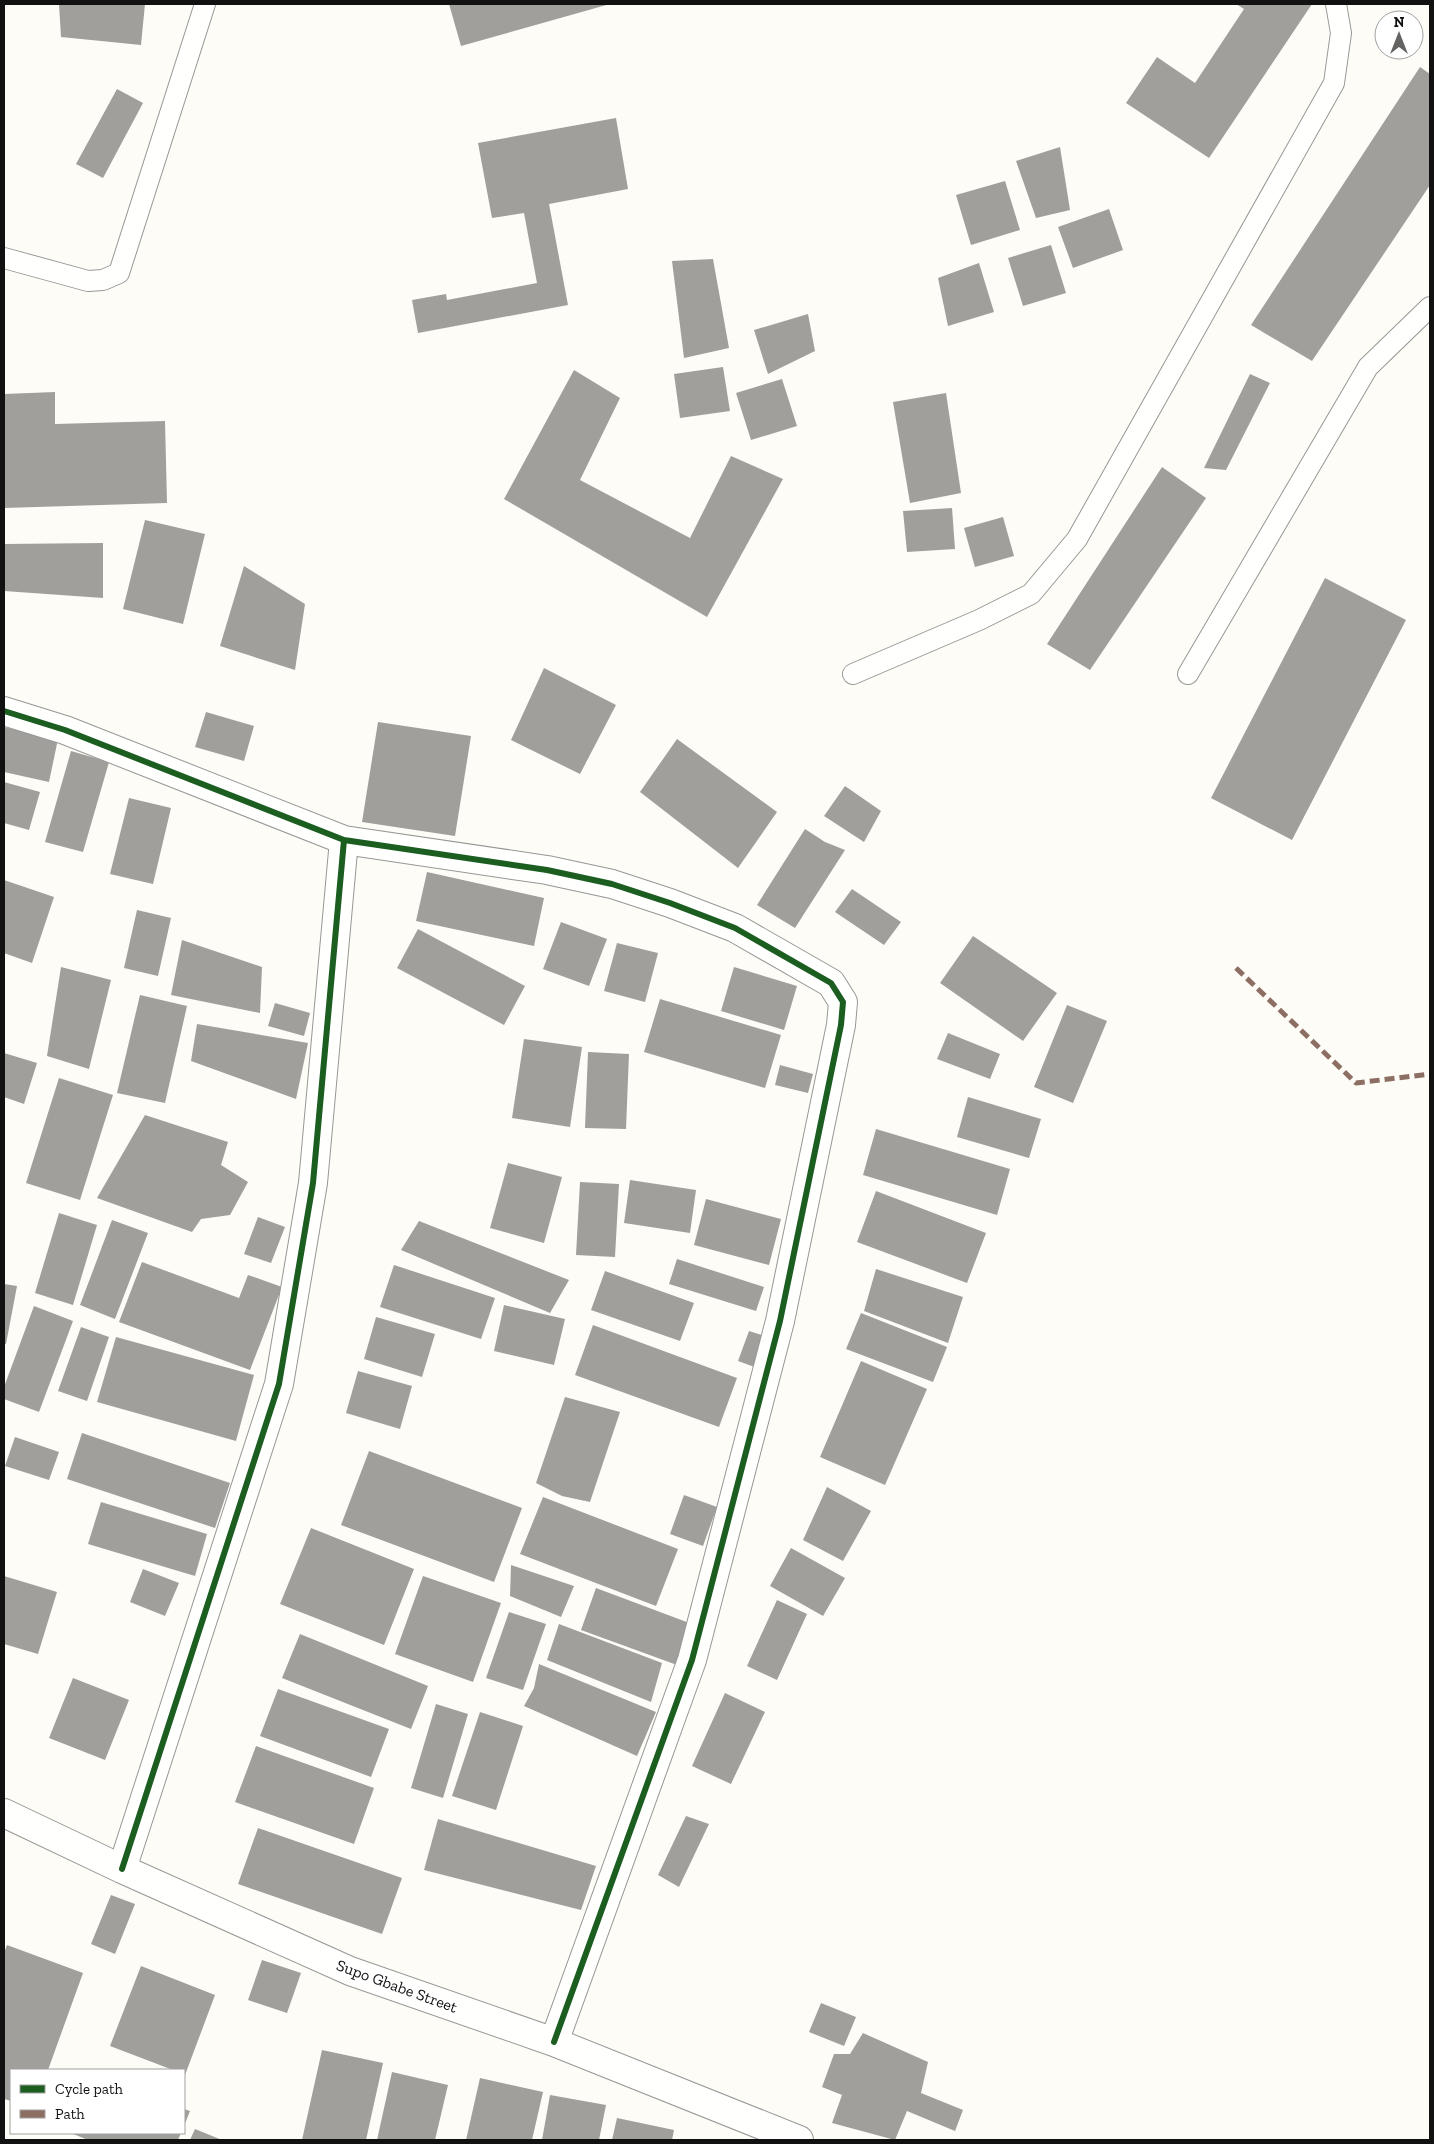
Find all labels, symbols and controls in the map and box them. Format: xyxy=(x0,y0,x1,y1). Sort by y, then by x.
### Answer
north arrow xyxy=(1374,10,1424,60)
text: N xyxy=(1394,14,1405,31)
street label: Supo Gbabe Street xyxy=(334,1955,460,2017)
legend xyxy=(10,2069,185,2134)
text: Cycle path xyxy=(55,2080,124,2098)
text: Path xyxy=(55,2105,85,2123)

